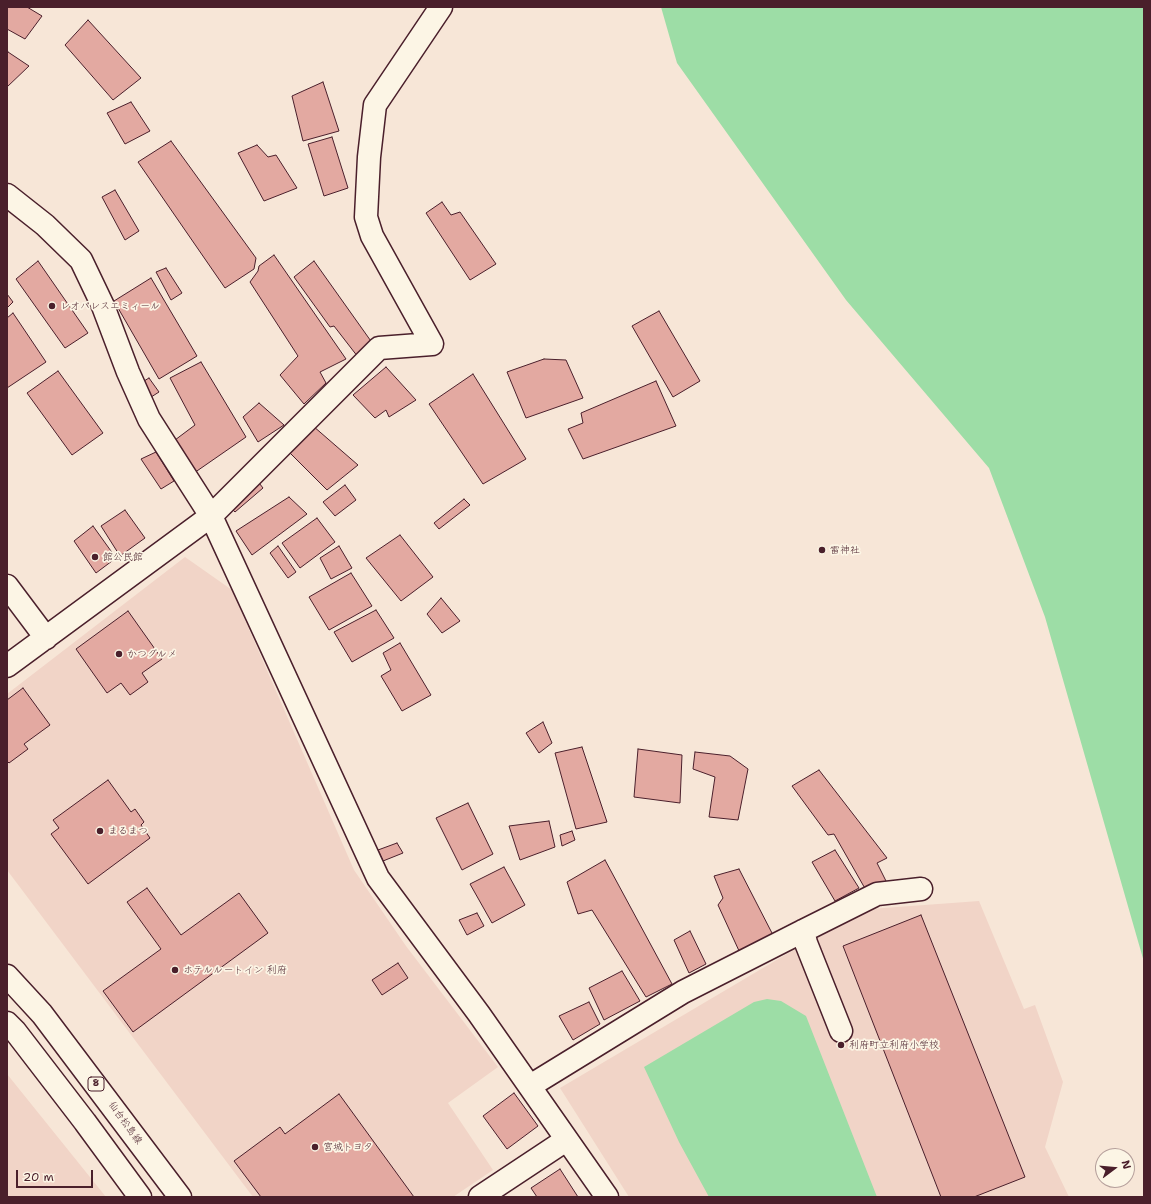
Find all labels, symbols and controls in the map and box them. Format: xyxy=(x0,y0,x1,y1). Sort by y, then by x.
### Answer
place label: レオパレスエミィール xyxy=(60,300,160,312)
marker: レオパレスエミィール xyxy=(47,301,57,311)
place label: 雷神社 xyxy=(830,544,860,556)
marker: 雷神社 xyxy=(817,545,827,555)
place label: 館公民館 xyxy=(103,551,143,563)
marker: 館公民館 xyxy=(90,552,100,562)
place label: かつグルメ xyxy=(127,648,177,660)
marker: かつグルメ xyxy=(114,649,124,659)
place label: まるまつ xyxy=(108,825,148,837)
marker: まるまつ xyxy=(95,826,105,836)
place label: ホテルルートイン 利府 xyxy=(183,964,287,976)
marker: ホテルルートイン 利府 xyxy=(170,965,180,975)
place label: 利府町立利府小学校 xyxy=(849,1039,939,1051)
marker: 利府町立利府小学校 xyxy=(836,1040,846,1050)
road number: 8 xyxy=(88,1077,104,1091)
street label: 仙台松島線 xyxy=(105,1099,145,1147)
place label: 宮城トヨタ xyxy=(323,1141,373,1153)
marker: 宮城トヨタ xyxy=(310,1142,320,1152)
north arrow xyxy=(1095,1148,1135,1188)
text: N xyxy=(1118,1159,1134,1171)
scale bar xyxy=(18,1162,95,1188)
text: 20 m xyxy=(23,1169,54,1185)

